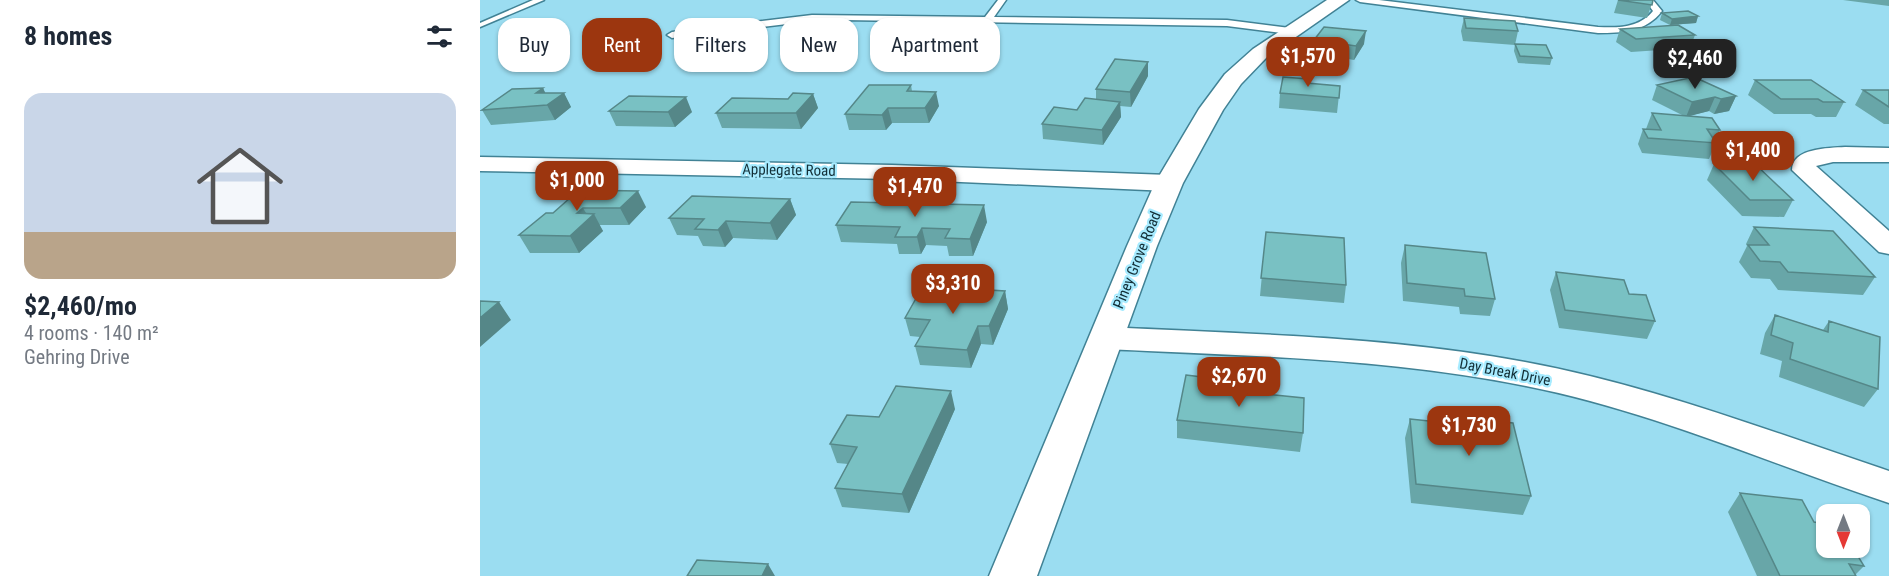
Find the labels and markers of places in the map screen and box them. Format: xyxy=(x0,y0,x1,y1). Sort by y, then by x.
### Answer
pin: $1,570 xyxy=(1259,37,1357,88)
pin: $2,460 xyxy=(1646,39,1744,90)
pin: $1,400 xyxy=(1704,131,1802,182)
pin: $1,000 xyxy=(528,161,626,212)
pin: $1,470 xyxy=(866,167,964,218)
pin: $3,310 xyxy=(904,264,1002,315)
pin: $2,670 xyxy=(1190,357,1288,408)
pin: $1,730 xyxy=(1420,406,1518,457)

